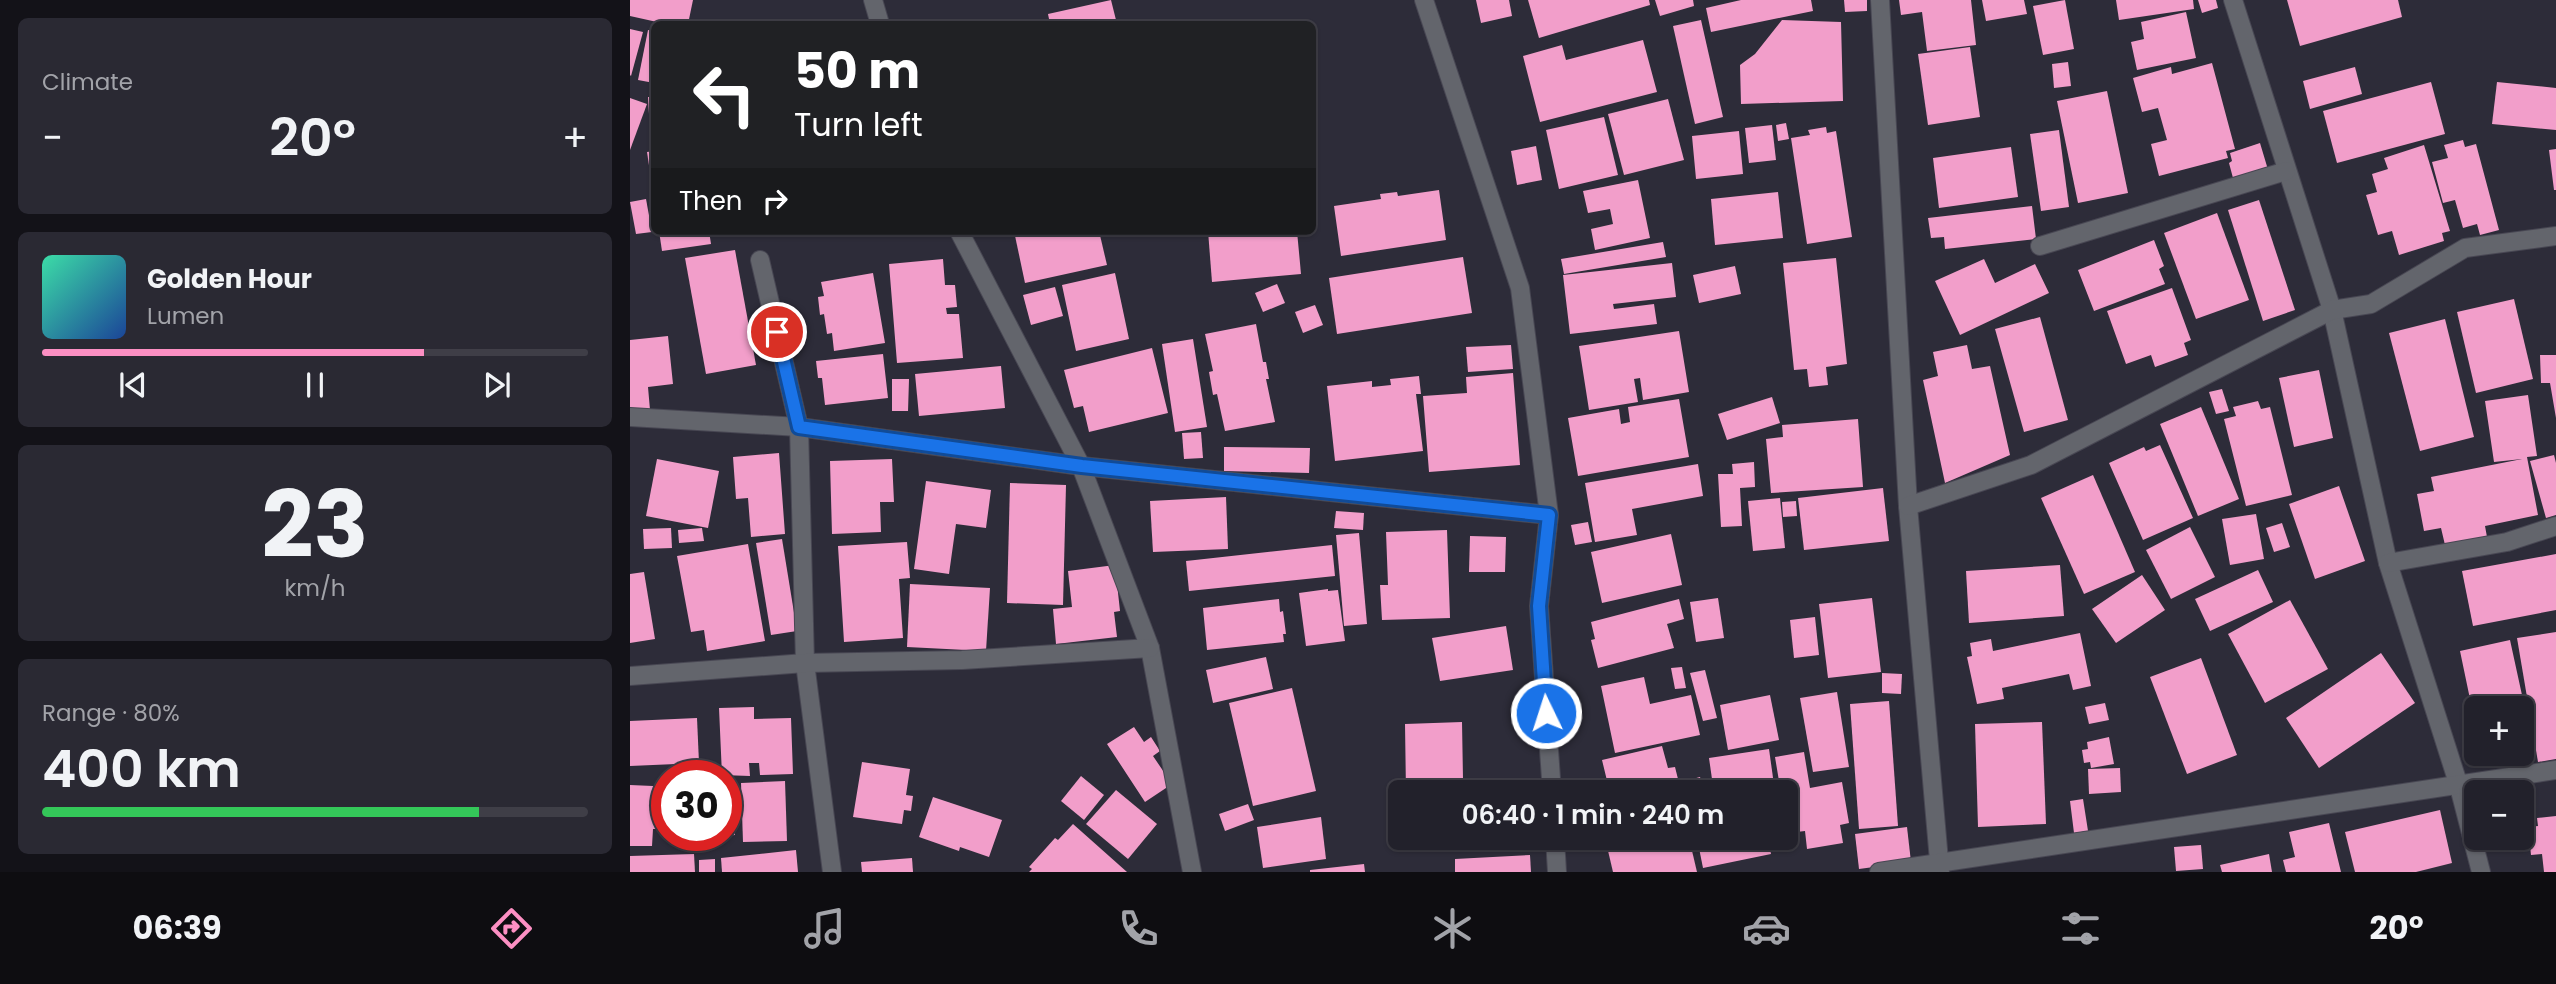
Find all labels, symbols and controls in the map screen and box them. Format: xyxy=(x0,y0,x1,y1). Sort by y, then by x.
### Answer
text: 50 m xyxy=(794,37,920,105)
icon: left xyxy=(679,49,770,140)
text: Climate xyxy=(42,66,133,98)
text: 20° xyxy=(269,101,356,174)
text: Turn left xyxy=(794,102,923,147)
text: − xyxy=(42,111,63,164)
text: + xyxy=(562,111,588,164)
icon: right xyxy=(756,182,794,220)
text: Then xyxy=(679,183,742,219)
text: Golden Hour xyxy=(147,261,312,297)
text: Lumen xyxy=(147,300,224,332)
pin xyxy=(747,302,807,362)
icon: arrive xyxy=(758,313,796,351)
icon: previous xyxy=(114,366,152,404)
icon: pause xyxy=(296,366,334,404)
icon: next xyxy=(478,366,516,404)
text: 23 xyxy=(261,461,369,589)
text: km/h xyxy=(284,572,346,604)
position arrow xyxy=(1509,676,1583,750)
map controls xyxy=(2464,696,2534,850)
button: + xyxy=(2464,696,2534,766)
text: Range · 80% xyxy=(42,697,180,729)
text: 400 km xyxy=(42,732,241,805)
speed limit sign: 30 xyxy=(651,760,742,851)
button: − xyxy=(2464,780,2534,850)
text: 06:40 · 1 min · 240 m xyxy=(1462,797,1724,833)
icon: directions xyxy=(487,904,536,953)
icon: music xyxy=(800,904,849,953)
icon: phone xyxy=(1114,904,1163,953)
icon: climate xyxy=(1428,904,1477,953)
icon: car xyxy=(1742,904,1791,953)
icon: filters xyxy=(2056,904,2105,953)
text: 06:39 xyxy=(132,905,222,950)
text: 20° xyxy=(2370,905,2424,950)

